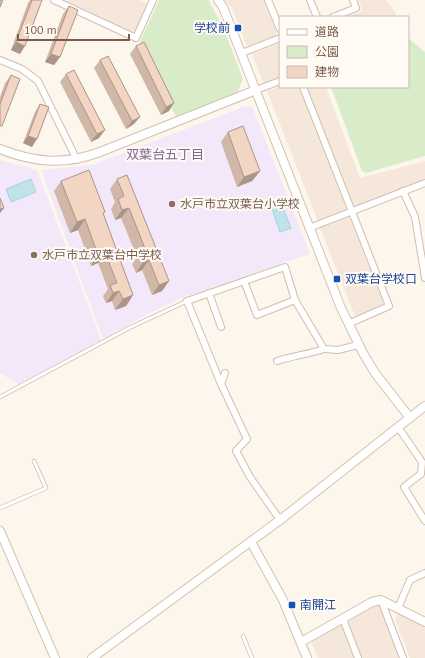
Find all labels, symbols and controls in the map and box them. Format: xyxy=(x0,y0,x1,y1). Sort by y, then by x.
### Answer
scale bar xyxy=(18,16,129,42)
legend xyxy=(279,16,409,88)
place label: 学校前 xyxy=(194,20,230,35)
text: 100 m xyxy=(24,22,57,37)
marker: 学校前 xyxy=(233,23,243,33)
text: 道路 xyxy=(315,24,339,39)
text: 公園 xyxy=(315,44,339,59)
text: 建物 xyxy=(315,64,339,79)
district label: 双葉台五丁目 xyxy=(126,146,204,163)
place label: 水戸市立双葉台小学校 xyxy=(180,196,300,211)
marker: 水戸市立双葉台小学校 xyxy=(167,199,177,209)
place label: 水戸市立双葉台中学校 xyxy=(42,247,162,262)
marker: 水戸市立双葉台中学校 xyxy=(29,250,39,260)
place label: 双葉台学校口 xyxy=(345,271,417,286)
marker: 双葉台学校口 xyxy=(332,274,342,284)
place label: 南開江 xyxy=(300,597,336,612)
marker: 南開江 xyxy=(287,600,297,610)

